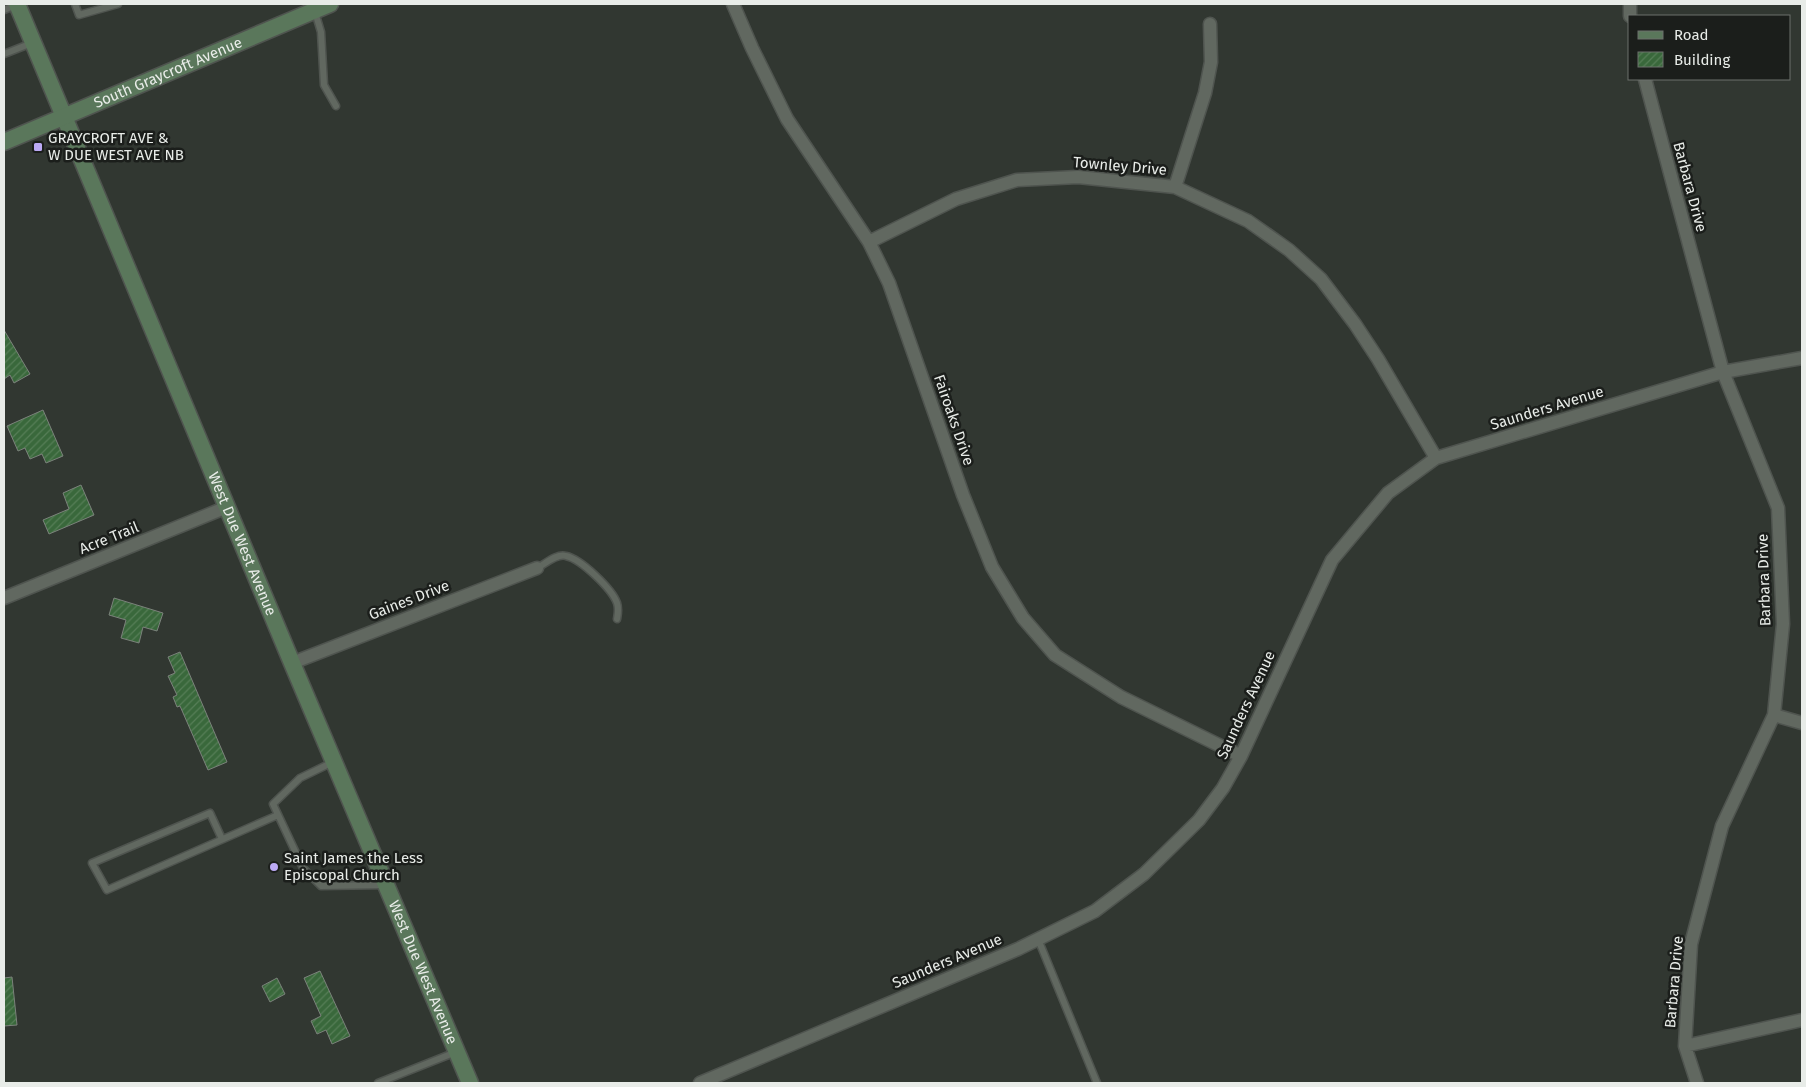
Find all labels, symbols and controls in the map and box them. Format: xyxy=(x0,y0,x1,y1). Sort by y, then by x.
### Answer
legend xyxy=(1628,15,1791,80)
text: Road xyxy=(1674,26,1709,44)
street label: South Graycroft Avenue xyxy=(91,33,245,112)
text: Building xyxy=(1674,51,1730,69)
place label: GRAYCROFT AVE & W DUE WEST AVE NB xyxy=(48,129,184,164)
street label: Barbara Drive xyxy=(1669,140,1711,234)
marker: GRAYCROFT AVE & W DUE WEST AVE NB xyxy=(32,141,44,153)
street label: Townley Drive xyxy=(1072,153,1168,179)
street label: Fairoaks Drive xyxy=(930,372,978,468)
street label: Saunders Avenue xyxy=(1488,382,1606,434)
street label: West Due West Avenue xyxy=(204,469,280,618)
street label: Acre Trail xyxy=(77,518,142,558)
street label: Barbara Drive xyxy=(1753,533,1775,627)
street label: Gaines Drive xyxy=(366,576,452,624)
street label: Saunders Avenue xyxy=(1213,648,1279,762)
place label: Saint James the Less Episcopal Church xyxy=(284,849,423,884)
marker: Saint James the Less Episcopal Church xyxy=(268,861,280,873)
street label: West Due West Avenue xyxy=(385,898,461,1047)
street label: Saunders Avenue xyxy=(889,930,1005,992)
street label: Barbara Drive xyxy=(1661,935,1687,1029)

